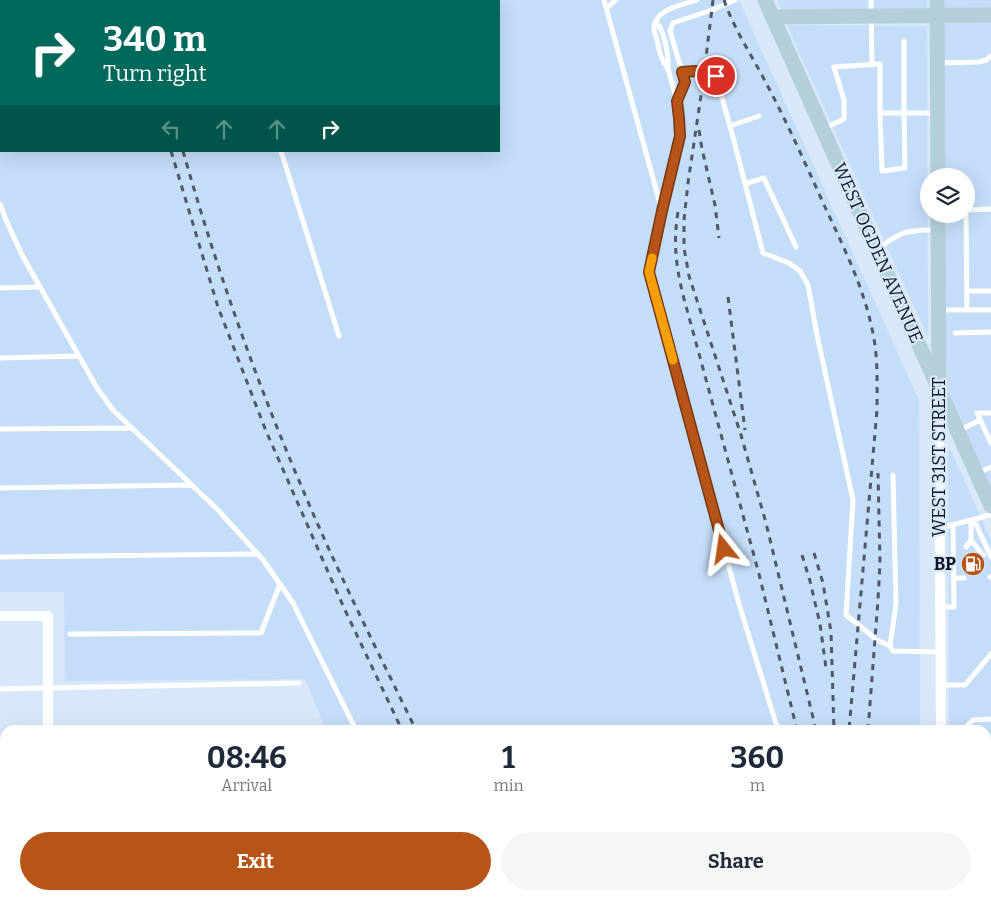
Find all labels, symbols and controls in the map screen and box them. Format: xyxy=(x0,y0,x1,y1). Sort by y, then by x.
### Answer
text: 340 m xyxy=(103,18,206,60)
icon: right xyxy=(20,20,85,85)
pin xyxy=(695,55,737,97)
text: Turn right xyxy=(103,60,206,87)
icon: arrive xyxy=(702,62,730,90)
icon: left xyxy=(157,115,185,143)
icon: ahead xyxy=(210,115,238,143)
icon: ahead xyxy=(263,115,291,143)
icon: right xyxy=(316,115,344,143)
street label: WEST OGDEN AVENUE xyxy=(828,159,928,347)
map controls xyxy=(920,168,975,223)
button: layers xyxy=(920,168,975,223)
street label: WEST 31ST STREET xyxy=(928,377,950,537)
position arrow xyxy=(697,522,749,574)
fuel station icon: BP xyxy=(960,551,986,577)
place label: BP xyxy=(934,553,956,575)
text: 08:46 xyxy=(207,740,287,776)
text: 1 xyxy=(502,740,515,776)
text: 360 xyxy=(730,740,784,776)
text: Arrival xyxy=(221,776,272,795)
text: min xyxy=(493,776,524,795)
text: m xyxy=(750,776,765,795)
button: Exit xyxy=(20,832,491,890)
button: Share xyxy=(501,832,971,890)

